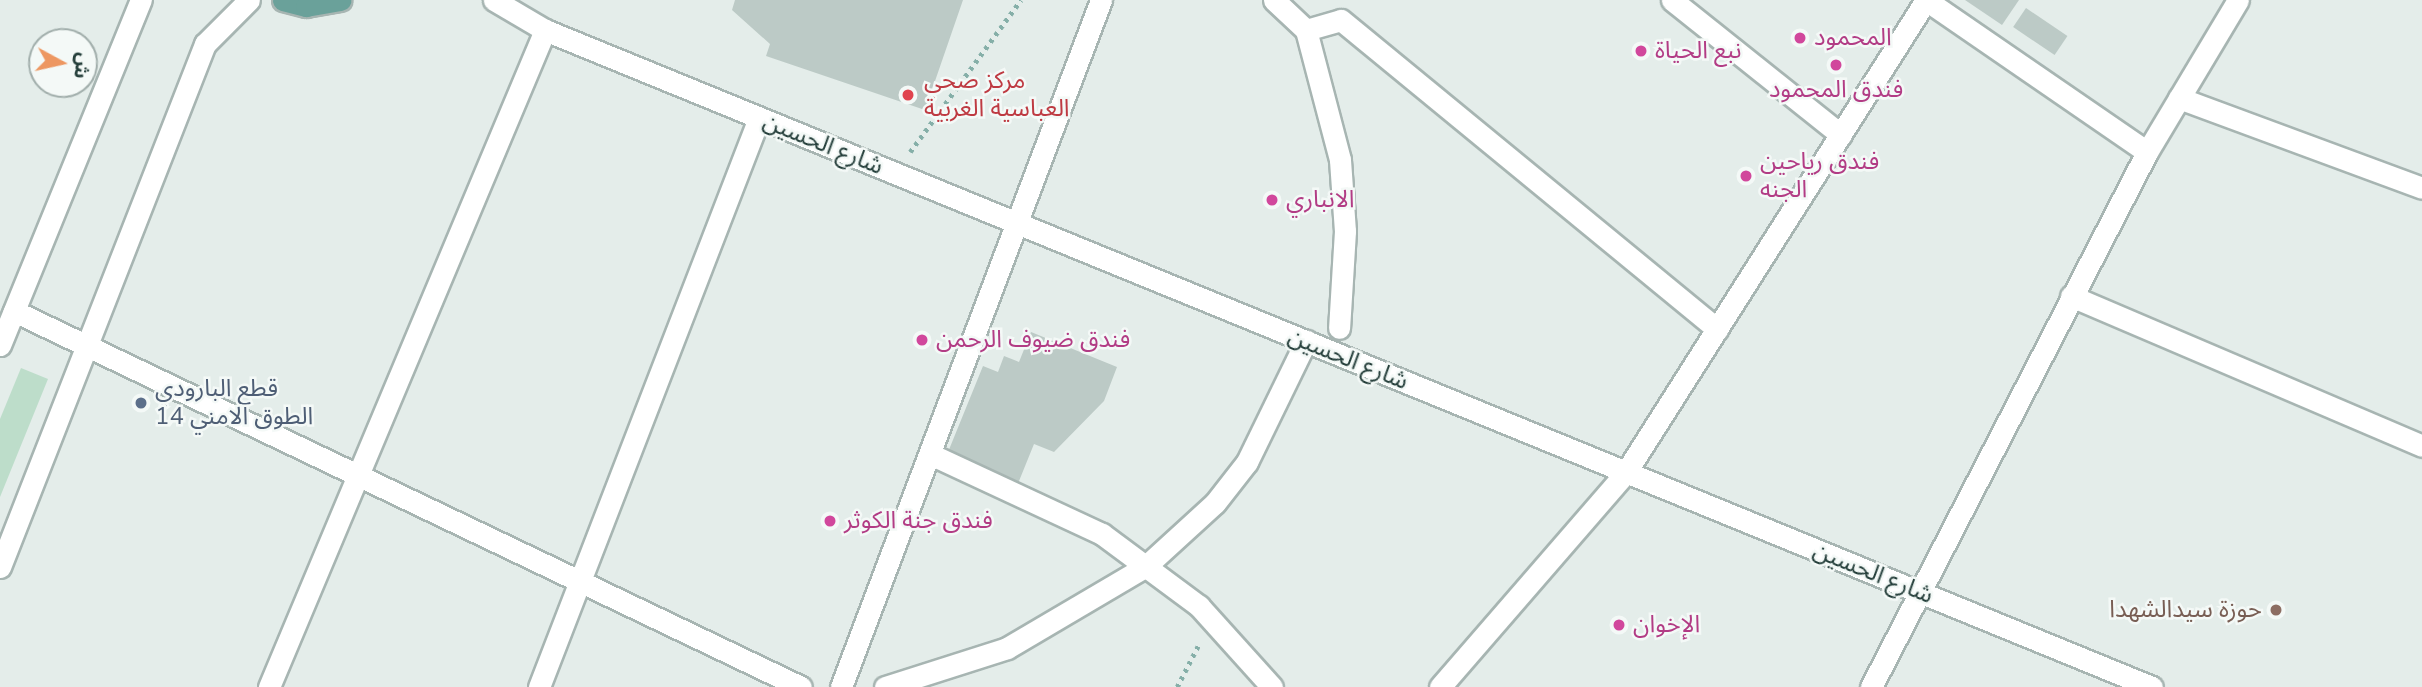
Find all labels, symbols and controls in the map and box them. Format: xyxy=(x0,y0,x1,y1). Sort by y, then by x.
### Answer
place label: المحمود xyxy=(1814,24,1892,52)
north arrow xyxy=(28,28,98,98)
marker: المحمود xyxy=(1792,30,1808,46)
place label: نبع الحياة xyxy=(1655,37,1741,65)
marker: نبع الحياة xyxy=(1633,43,1649,59)
text: ش xyxy=(67,51,97,80)
marker: فندق المحمود xyxy=(1828,57,1844,73)
place label: مركز صحي العباسية الغربية xyxy=(924,67,1070,123)
place label: فندق المحمود xyxy=(1769,76,1903,104)
marker: مركز صحي العباسية الغربية xyxy=(898,85,918,105)
street label: شارع الحسين xyxy=(759,107,887,181)
place label: فندق رياحين الجنه xyxy=(1760,148,1879,204)
marker: فندق رياحين الجنه xyxy=(1738,168,1754,184)
place label: الانباري xyxy=(1286,186,1354,214)
marker: الانباري xyxy=(1264,192,1280,208)
street label: شارع الحسين xyxy=(1284,322,1412,396)
place label: فندق ضيوف الرحمن xyxy=(936,326,1130,354)
marker: فندق ضيوف الرحمن xyxy=(914,332,930,348)
place label: قطع البارودي الطوق الامني 14 xyxy=(155,375,313,431)
marker: قطع البارودي الطوق الامني 14 xyxy=(133,395,149,411)
place label: فندق جنة الكوثر xyxy=(844,507,993,535)
marker: فندق جنة الكوثر xyxy=(822,513,838,529)
street label: شارع الحسين xyxy=(1809,536,1937,610)
place label: حوزة سيدالشهدا xyxy=(2109,596,2262,624)
marker: حوزة سيدالشهدا xyxy=(2268,602,2284,618)
place label: الإخوان xyxy=(1633,611,1700,639)
marker: الإخوان xyxy=(1611,617,1627,633)

